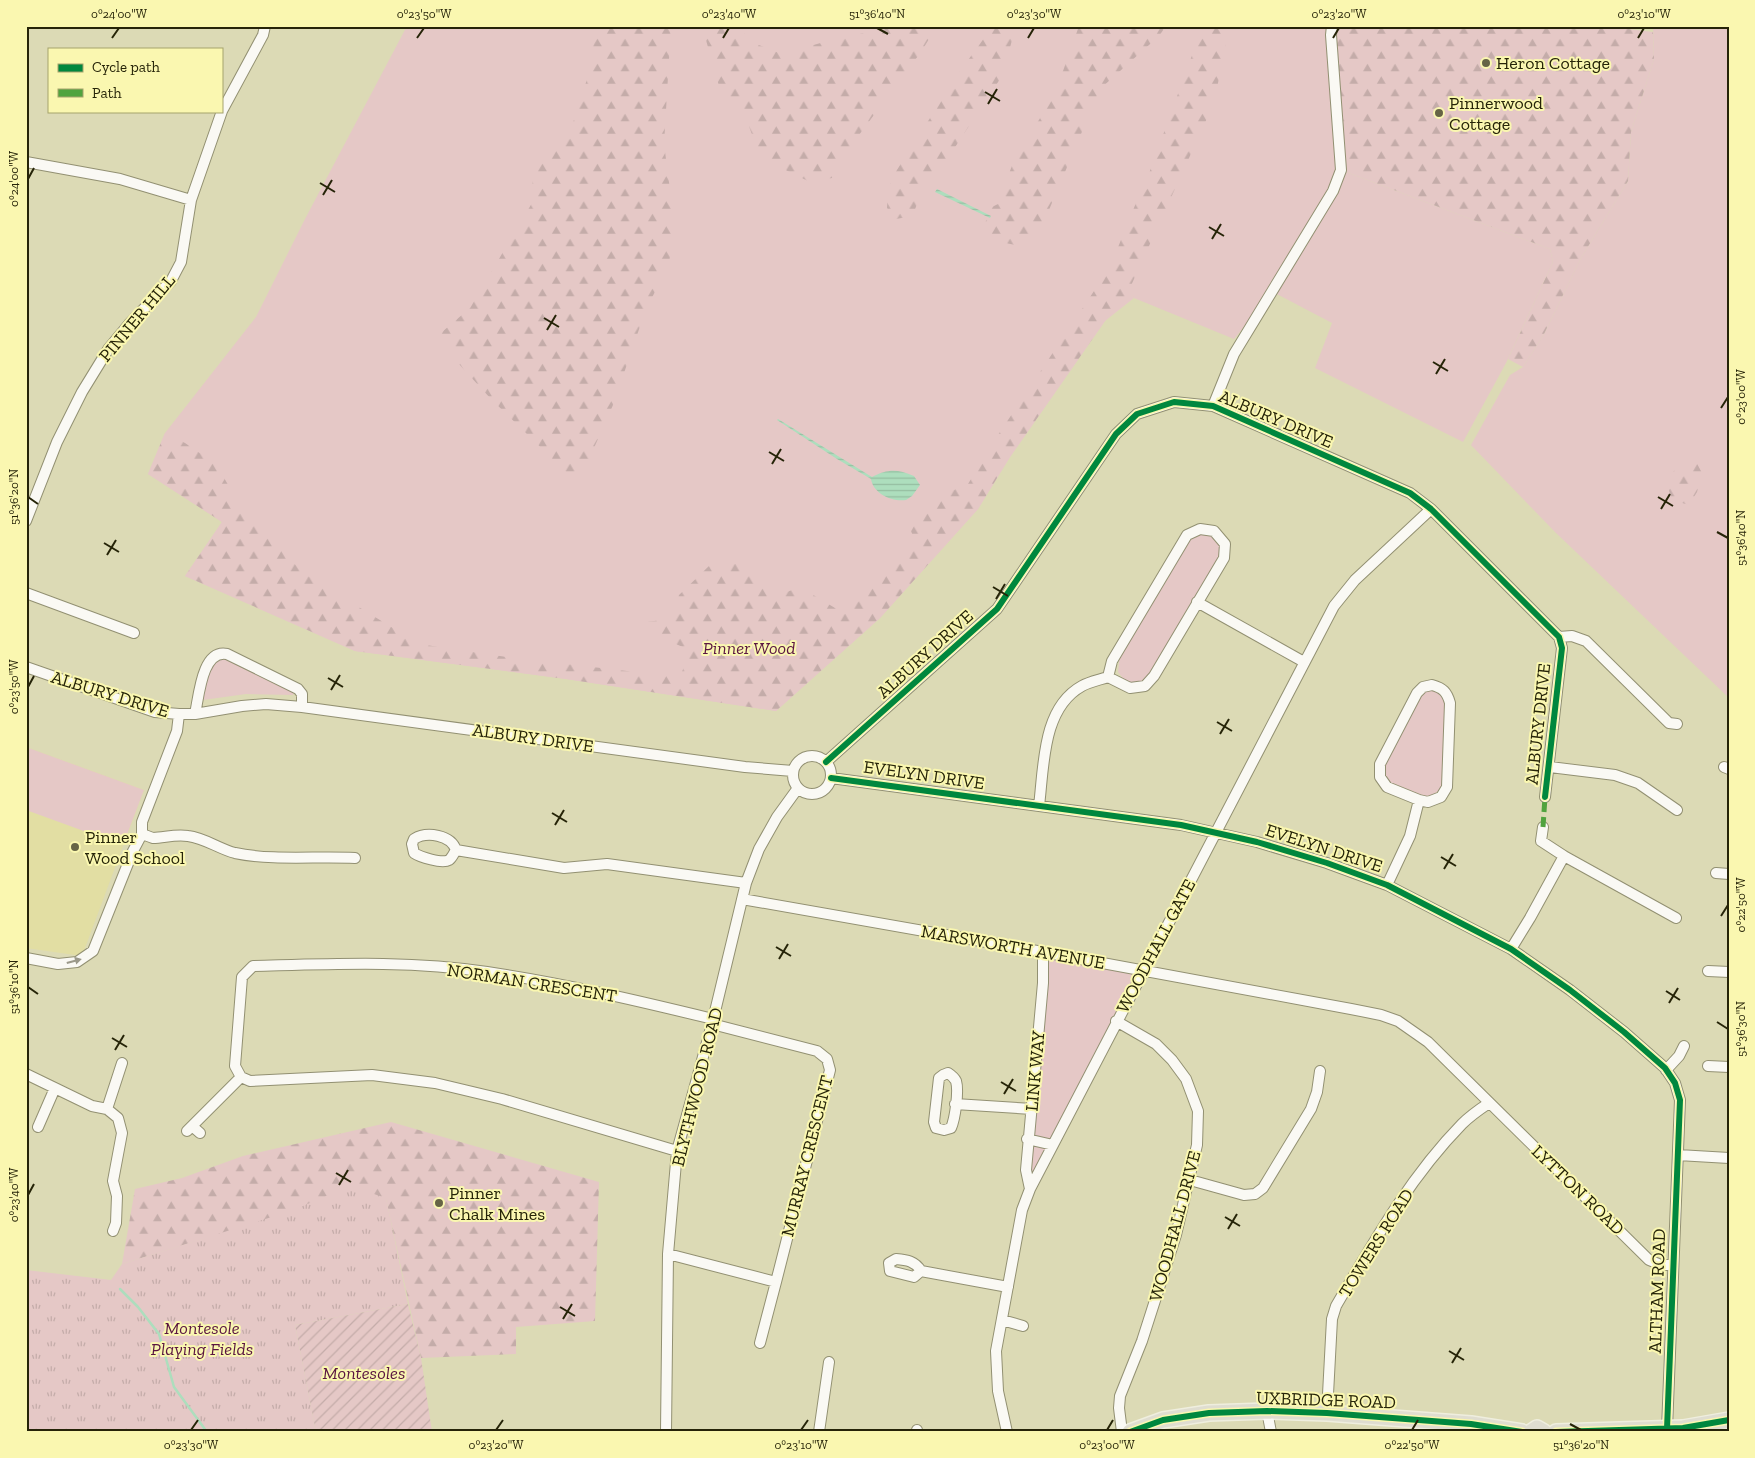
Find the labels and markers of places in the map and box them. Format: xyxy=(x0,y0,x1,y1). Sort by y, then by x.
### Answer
place label: Heron Cottage xyxy=(1496,52,1610,74)
marker: Heron Cottage xyxy=(1480,57,1492,69)
place label: Pinnerwood Cottage xyxy=(1449,92,1543,135)
marker: Pinnerwood Cottage xyxy=(1433,107,1445,119)
place label: Pinner Wood School xyxy=(85,826,185,869)
marker: Pinner Wood School xyxy=(69,841,81,853)
place label: Pinner Chalk Mines xyxy=(449,1182,545,1225)
marker: Pinner Chalk Mines xyxy=(433,1197,445,1209)

